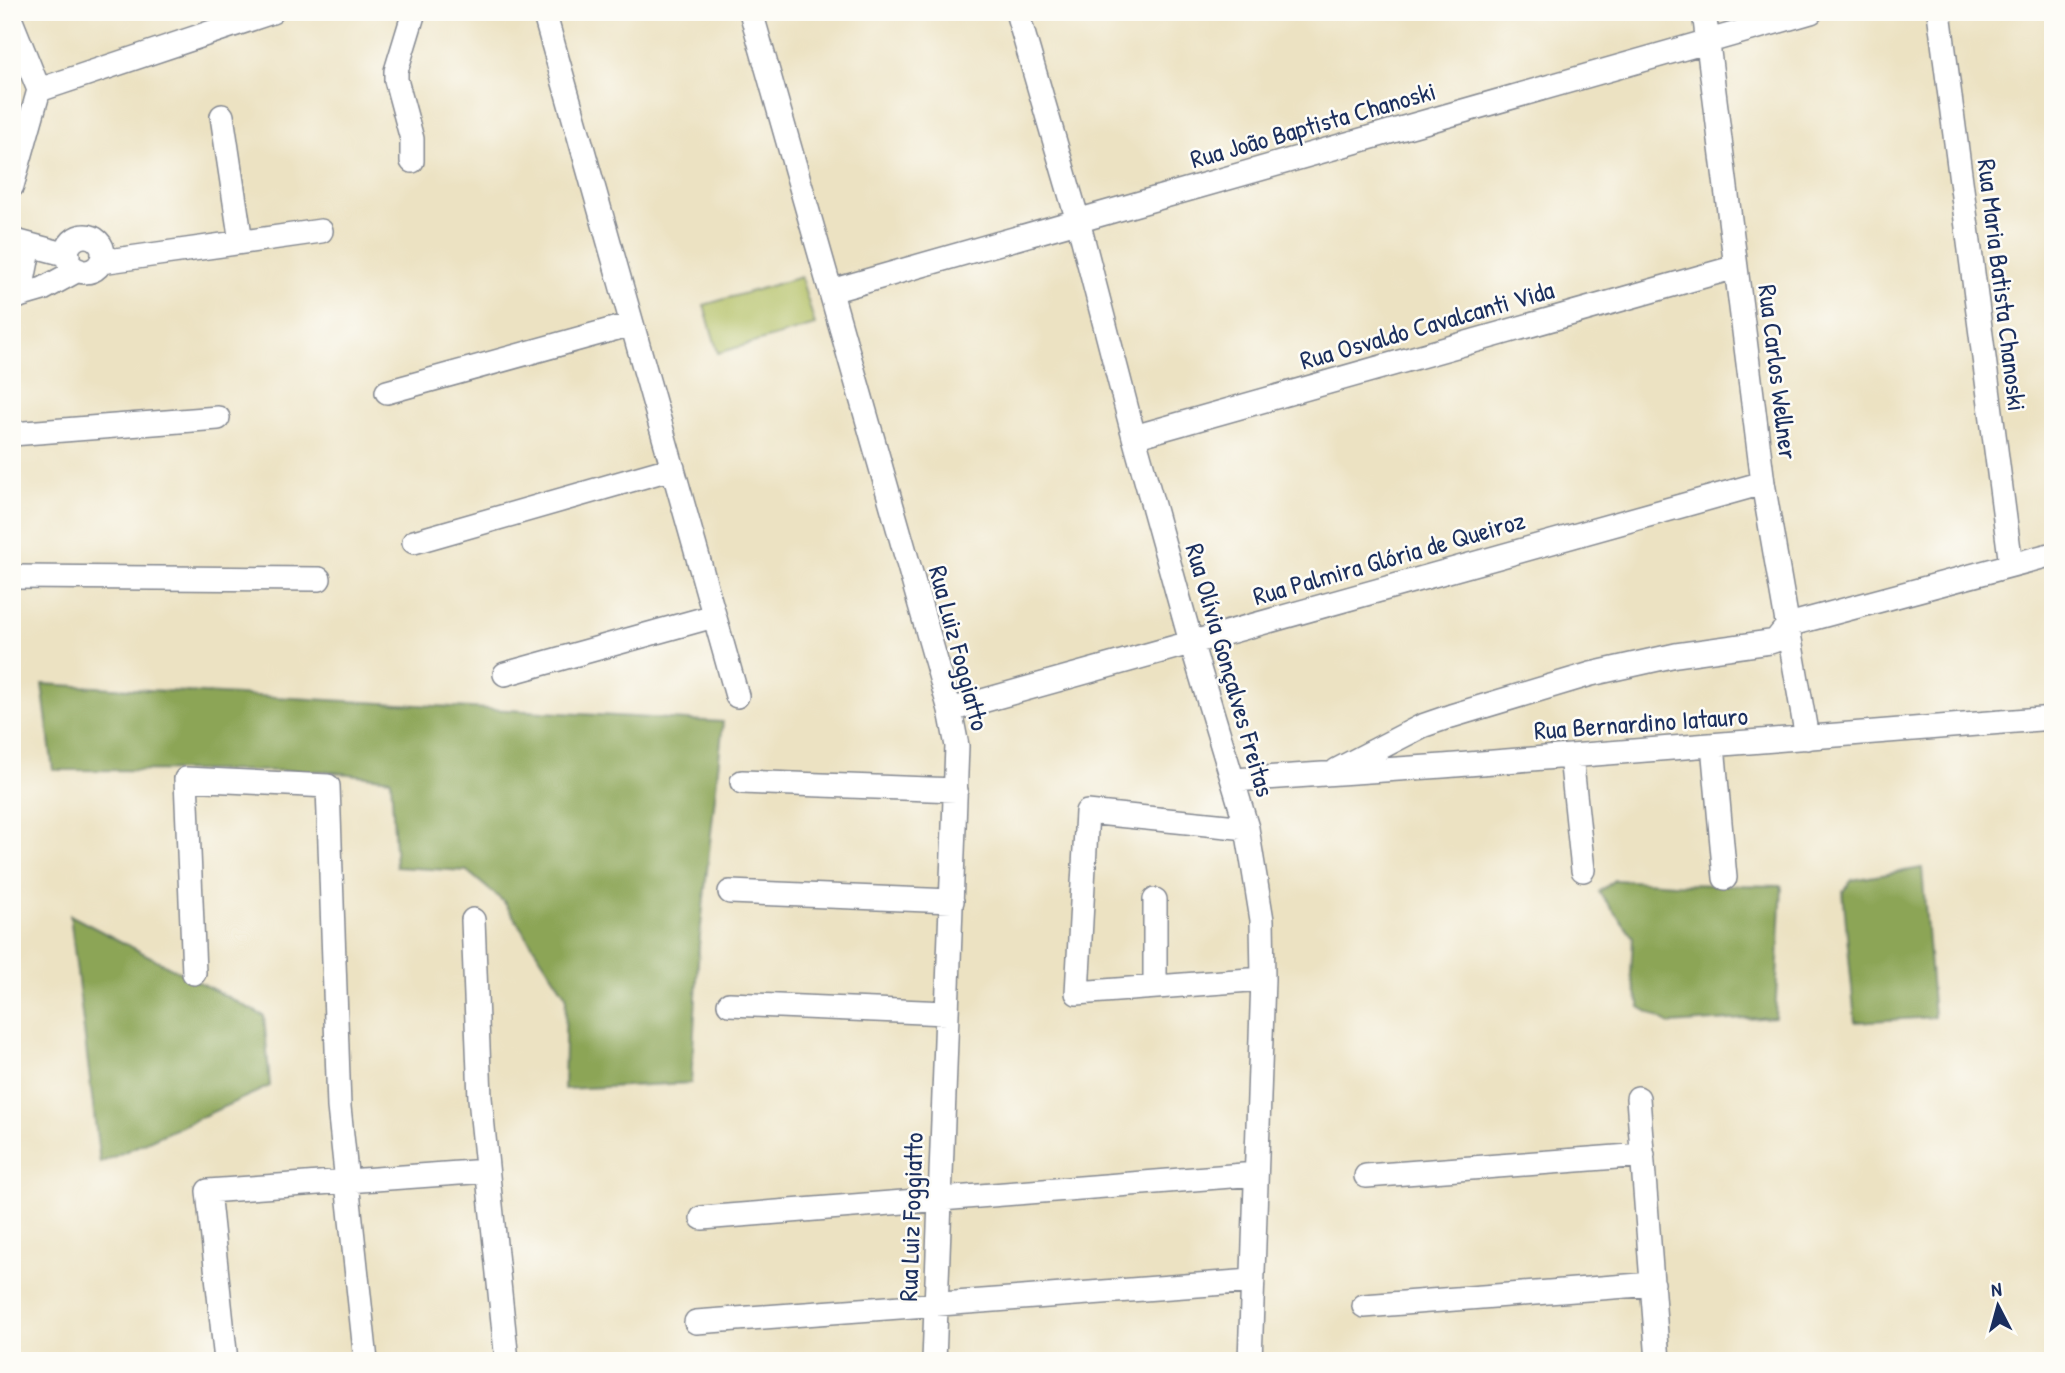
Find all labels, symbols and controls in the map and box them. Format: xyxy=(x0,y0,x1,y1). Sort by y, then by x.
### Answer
street label: Rua João Baptista Chanoski xyxy=(1186,73,1440,176)
street label: Rua Maria Batista Chanoski xyxy=(1970,157,2035,413)
street label: Rua Osvaldo Cavalcanti Vida xyxy=(1296,272,1558,378)
street label: Rua Carlos Wellner xyxy=(1750,283,1807,461)
street label: Rua Palmira Glória de Queiroz xyxy=(1249,502,1529,613)
street label: Rua Olívia Gonçalves Freitas xyxy=(1178,539,1283,800)
street label: Rua Luiz Foggiatto xyxy=(921,562,998,734)
street label: Rua Bernardino Iatauro xyxy=(1533,698,1749,747)
street label: Rua Luiz Foggiatto xyxy=(890,1132,931,1302)
north arrow xyxy=(1964,1272,2034,1342)
text: N xyxy=(1990,1276,2003,1303)

